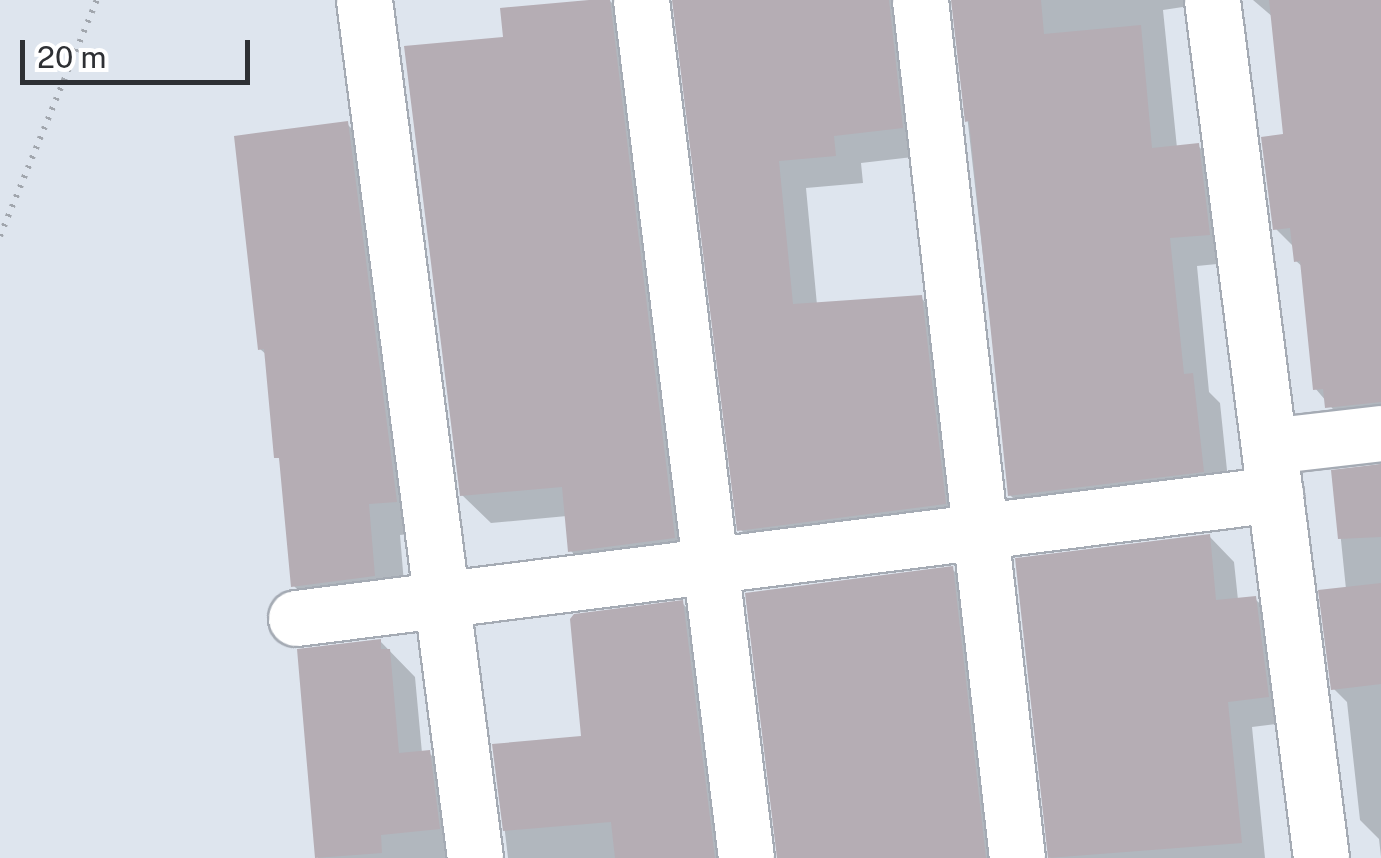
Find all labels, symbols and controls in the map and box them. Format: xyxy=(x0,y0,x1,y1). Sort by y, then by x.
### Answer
scale bar xyxy=(25,20,255,82)
text: 20 m xyxy=(37,39,106,75)

